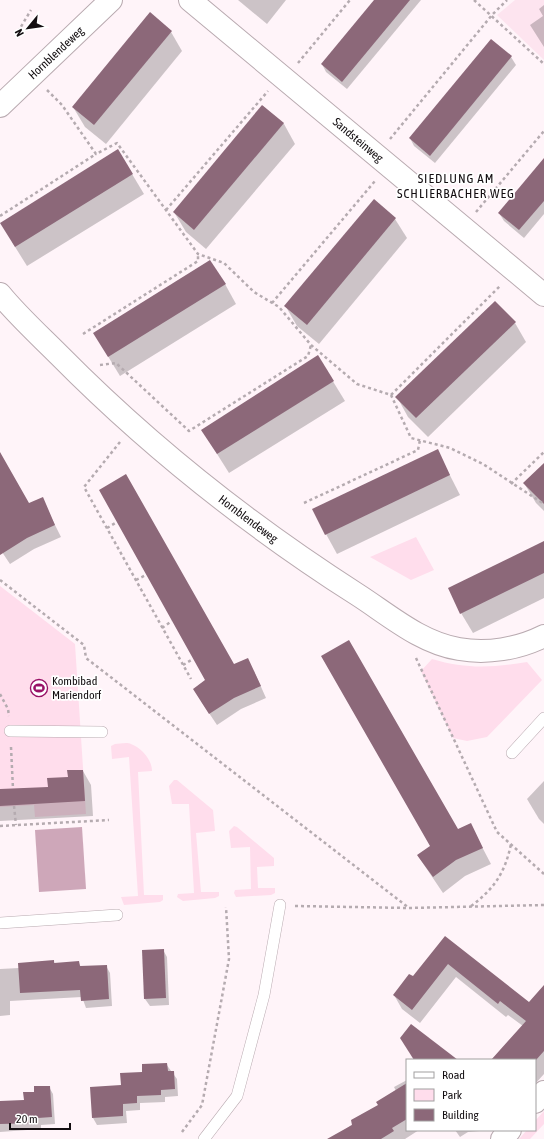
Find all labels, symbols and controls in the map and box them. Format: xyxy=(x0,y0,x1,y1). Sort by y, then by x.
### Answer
north arrow xyxy=(8,8,48,48)
street label: Hornblendeweg xyxy=(25,23,87,82)
text: N xyxy=(12,27,26,39)
street label: Sandsteinweg xyxy=(330,115,387,166)
district label: SIEDLUNG AM SCHLIERBACHER WEG xyxy=(397,171,515,201)
street label: Hornblendeweg xyxy=(216,492,281,546)
place label: Kombibad Mariendorf xyxy=(52,674,102,702)
sports icon: Kombibad Mariendorf xyxy=(29,678,49,698)
legend xyxy=(406,1059,536,1131)
text: Road xyxy=(442,1068,465,1082)
text: Park xyxy=(442,1088,463,1102)
scale bar xyxy=(10,1105,70,1131)
text: Building xyxy=(442,1108,480,1122)
text: 20 m xyxy=(16,1112,38,1126)

